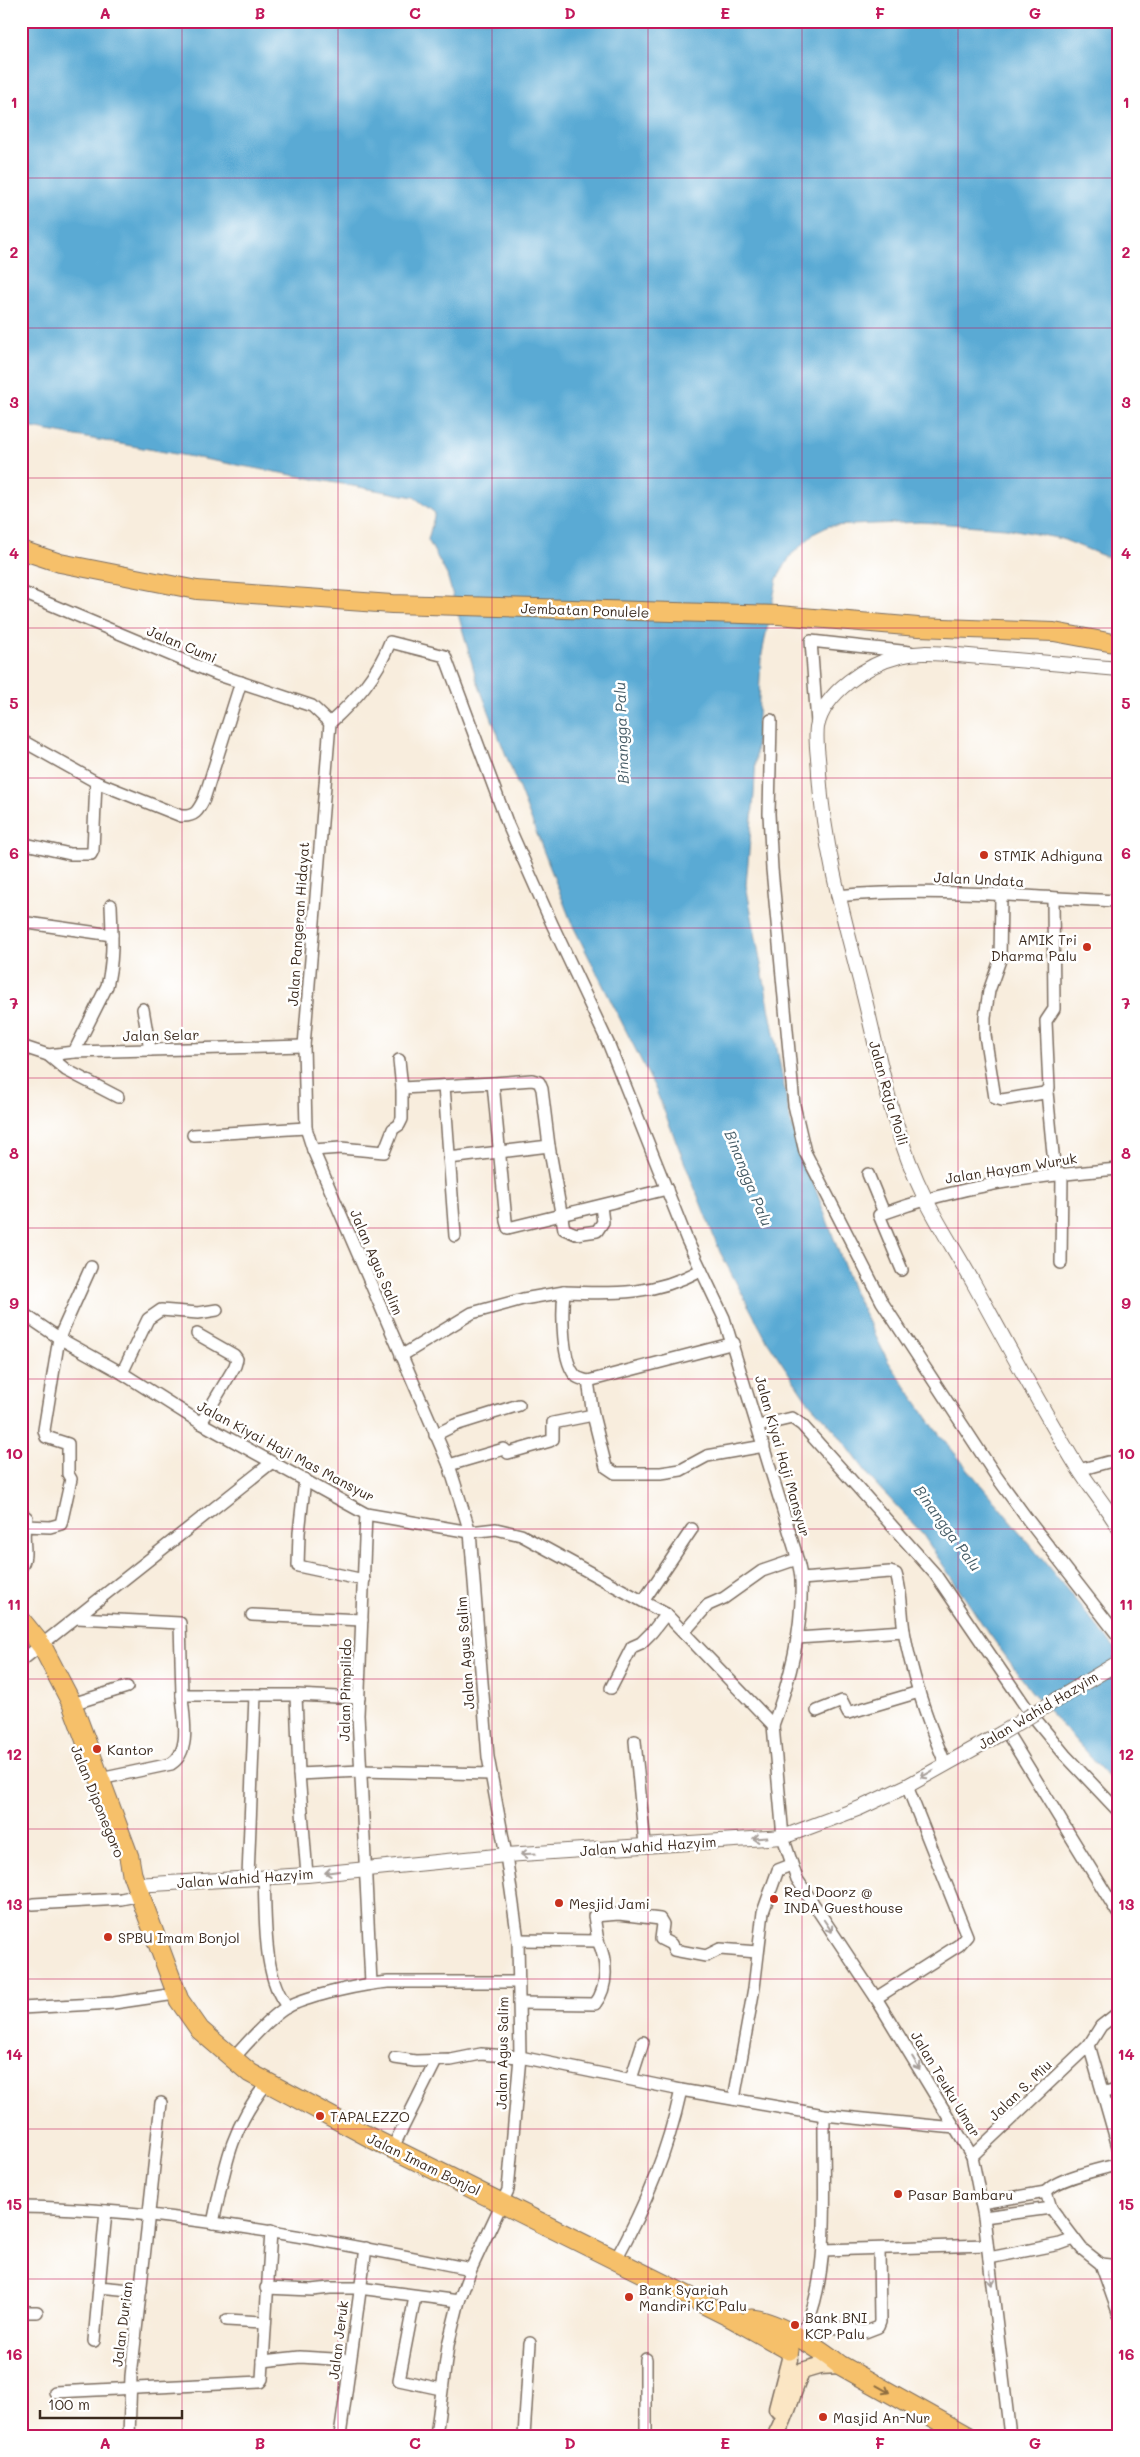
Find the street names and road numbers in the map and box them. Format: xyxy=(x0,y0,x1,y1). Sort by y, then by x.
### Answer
street label: Jembatan Ponulele xyxy=(520,598,650,622)
street label: Jalan Cumi xyxy=(144,621,220,667)
street label: Jalan Pangeran Hidayat xyxy=(283,841,313,1007)
street label: Jalan Undata xyxy=(933,867,1025,891)
street label: Jalan Selar xyxy=(122,1025,200,1045)
street label: Jalan Raja Moili xyxy=(865,1038,913,1148)
street label: Jalan Hayam Wuruk xyxy=(944,1148,1078,1188)
street label: Jalan Agus Salim xyxy=(346,1206,408,1318)
street label: Jalan Kiyai Haji Mansyur xyxy=(751,1373,815,1539)
street label: Jalan Kiyai Haji Mas Mansyur xyxy=(194,1396,378,1506)
street label: Jalan Agus Salim xyxy=(452,1596,478,1710)
street label: Jalan Pimpilido xyxy=(335,1638,355,1742)
street label: Jalan Wahid Hazyim xyxy=(975,1667,1101,1753)
street label: Jalan Diponegoro xyxy=(67,1742,129,1860)
street label: Jalan Wahid Hazyim xyxy=(579,1832,717,1860)
street label: Jalan Wahid Hazyim xyxy=(176,1864,314,1892)
street label: Jalan Agus Salim xyxy=(492,1996,512,2110)
street label: Jalan Teuku Umar xyxy=(907,2027,985,2141)
street label: Jalan S. Miu xyxy=(984,2055,1056,2125)
street label: Jalan Imam Bonjol xyxy=(364,2128,484,2200)
street label: Jalan Durian xyxy=(107,2280,137,2368)
street label: Jalan Jeruk xyxy=(324,2299,352,2381)

